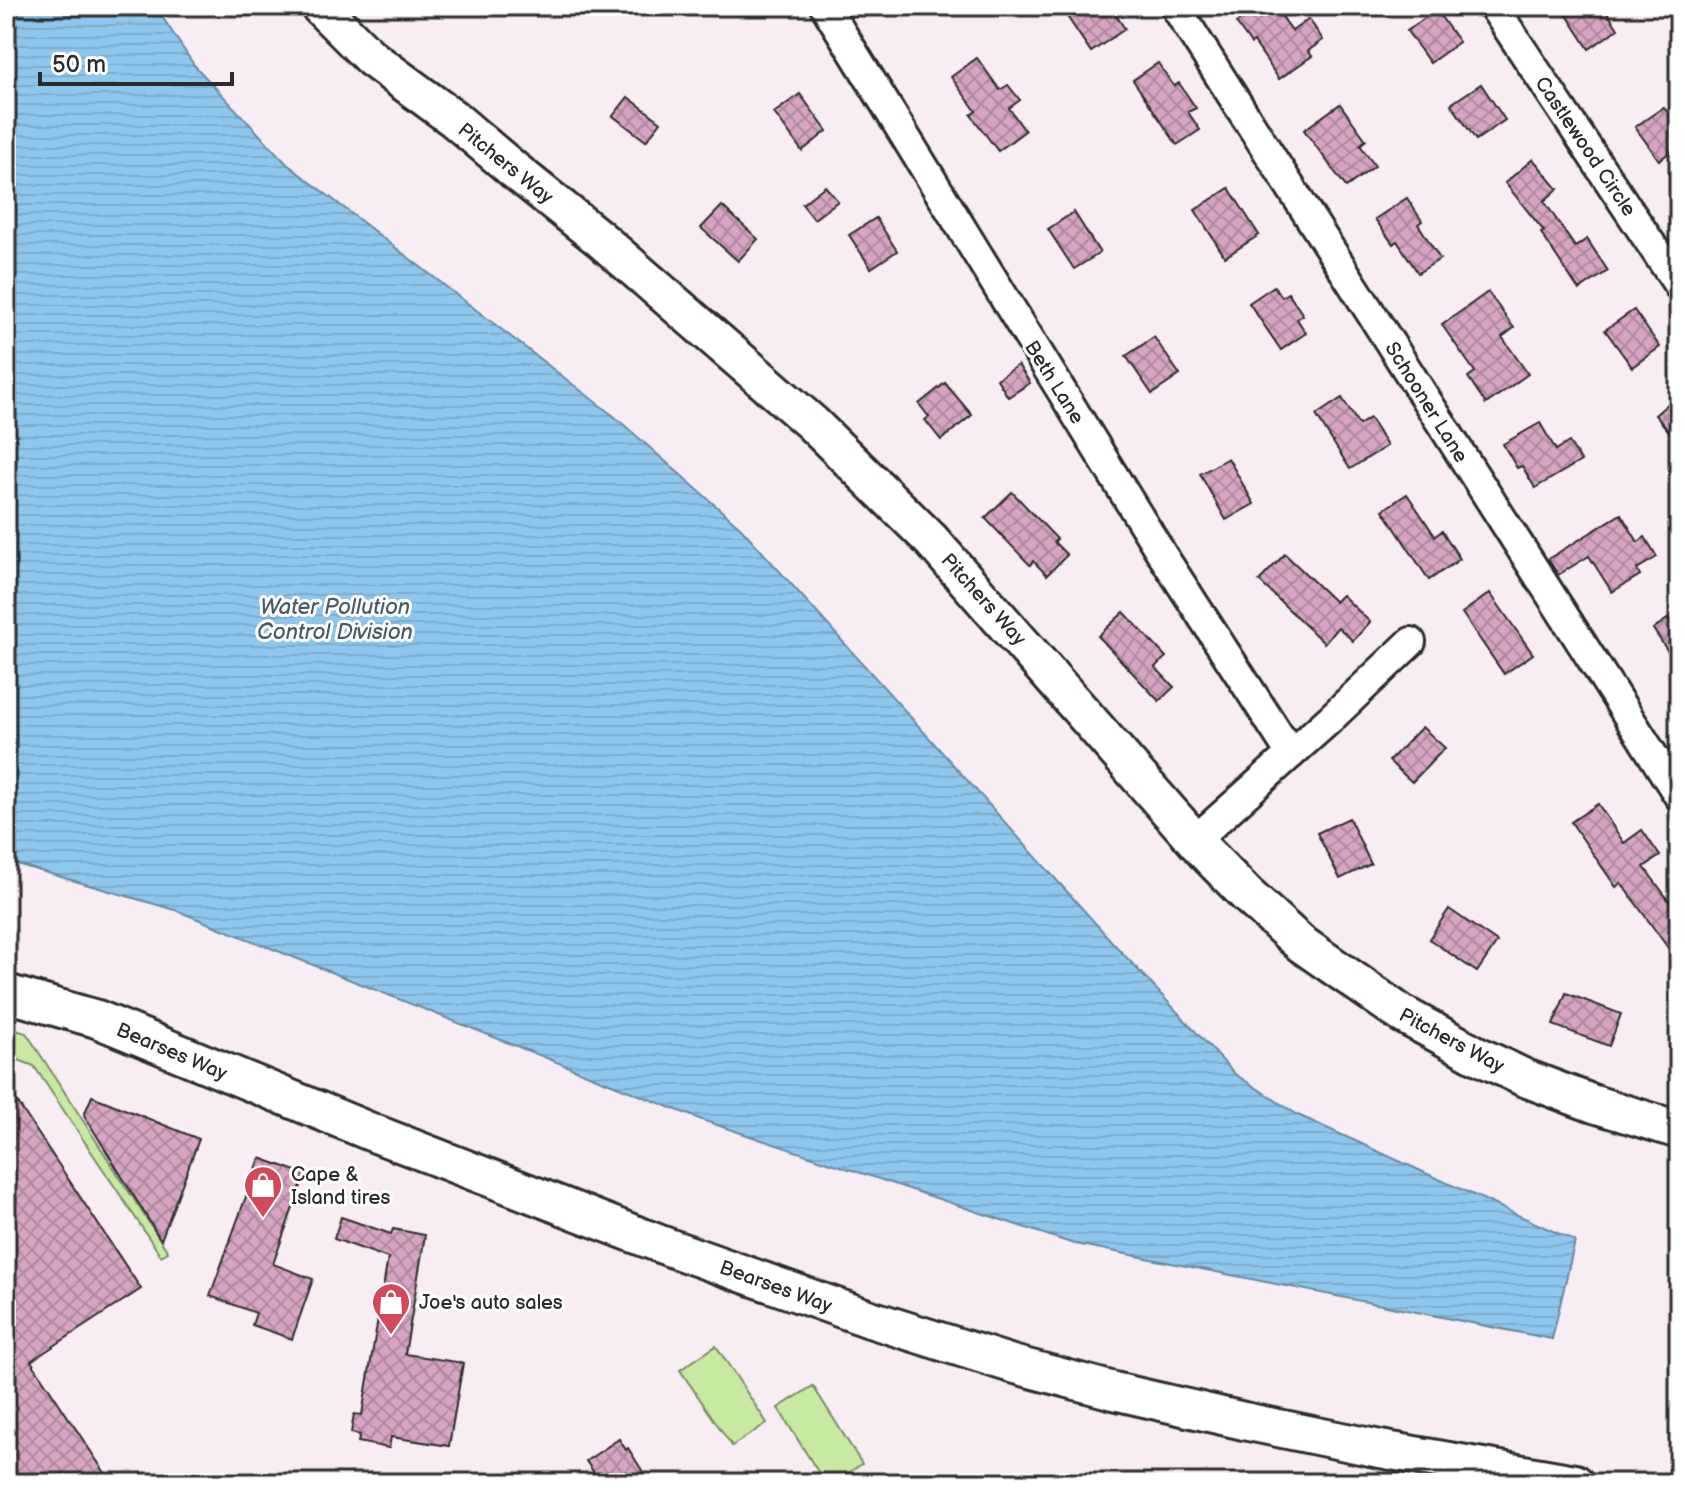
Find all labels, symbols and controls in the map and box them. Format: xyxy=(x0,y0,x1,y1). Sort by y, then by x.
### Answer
scale bar xyxy=(40,36,232,86)
text: 50 m xyxy=(52,50,106,79)
street label: Castlewood Circle xyxy=(1530,72,1641,221)
street label: Pitchers Way xyxy=(453,118,558,209)
street label: Beth Lane xyxy=(1019,337,1089,429)
street label: Schooner Lane xyxy=(1380,338,1473,467)
street label: Pitchers Way xyxy=(936,549,1031,651)
water label: Water Pollution Control Division xyxy=(257,594,413,646)
street label: Pitchers Way xyxy=(1395,1003,1508,1079)
street label: Bearses Way xyxy=(113,1018,231,1086)
place label: Cape & Island tires xyxy=(291,1163,390,1210)
shop icon: Cape & Island tires xyxy=(242,1164,284,1219)
street label: Bearses Way xyxy=(716,1256,835,1318)
shop icon: Joe's auto sales xyxy=(370,1281,412,1336)
place label: Joe's auto sales xyxy=(419,1291,563,1315)

